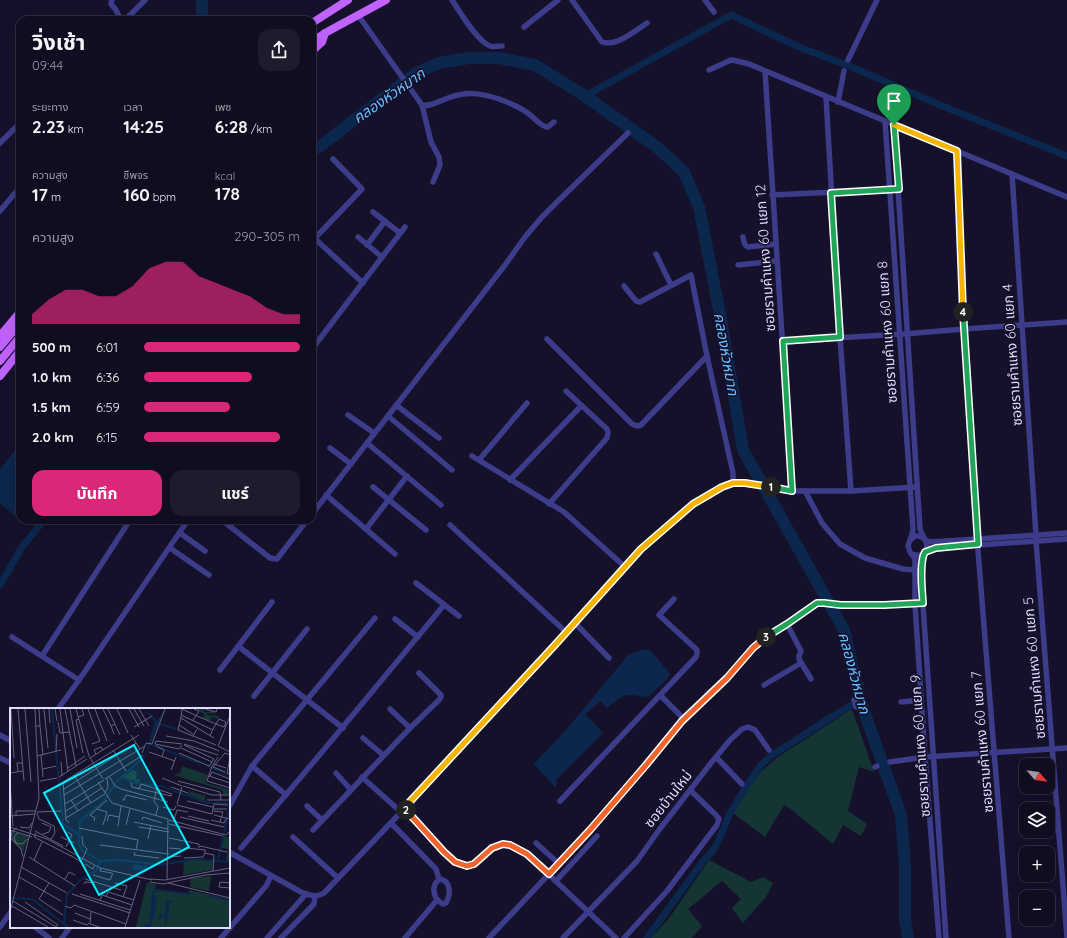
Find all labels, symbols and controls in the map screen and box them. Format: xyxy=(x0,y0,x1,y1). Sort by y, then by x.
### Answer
text: วิ่งเช้า xyxy=(32,28,85,56)
button: share xyxy=(258,29,300,71)
text: 09:44 xyxy=(32,57,63,73)
water label: คลองหัวหมาก xyxy=(349,63,429,127)
pin xyxy=(877,84,911,125)
icon: arrive xyxy=(883,90,905,112)
text: ระยะทาง xyxy=(32,100,68,114)
text: เวลา xyxy=(123,100,143,114)
text: เพซ xyxy=(215,100,231,114)
text: 2.23 xyxy=(32,116,65,137)
text: 14:25 xyxy=(123,116,164,137)
text: 6:28 xyxy=(215,116,248,137)
text: km xyxy=(65,122,84,136)
text: /km xyxy=(248,122,272,136)
text: ความสูง xyxy=(32,168,68,182)
text: ชีพจร xyxy=(123,168,148,182)
text: kcal xyxy=(215,169,235,183)
text: 178 xyxy=(215,183,240,204)
street label: ซอยรามคำแหง 60 แยก 12 xyxy=(751,183,779,332)
text: 17 xyxy=(32,184,48,205)
text: 160 xyxy=(123,184,150,205)
text: m xyxy=(48,190,61,204)
text: bpm xyxy=(150,190,176,204)
text: 290–305 m xyxy=(234,228,300,244)
text: ความสูง xyxy=(32,229,74,245)
street label: ซอยรามคำแหง 60 แยก 8 xyxy=(873,260,901,404)
street label: ซอยรามคำแหง 60 แยก 4 xyxy=(998,283,1026,427)
pin: 4 xyxy=(953,302,973,322)
text: 4 xyxy=(960,305,966,319)
water label: คลองหัวหมาก xyxy=(710,311,743,398)
text: 500 m xyxy=(32,339,71,355)
text: 6:01 xyxy=(96,339,118,355)
text: 1.0 km xyxy=(32,369,71,385)
text: 6:36 xyxy=(96,369,119,385)
text: 1.5 km xyxy=(32,399,71,415)
text: 6:59 xyxy=(96,399,120,415)
text: 2.0 km xyxy=(32,429,74,445)
text: 6:15 xyxy=(96,429,117,445)
button: บันทึก xyxy=(32,470,162,516)
button: แชร์ xyxy=(170,470,300,516)
pin: 1 xyxy=(761,477,781,497)
text: 1 xyxy=(769,480,773,494)
street label: ซอยรามคำแหง 60 แยก 5 xyxy=(1019,596,1049,740)
pin: 3 xyxy=(756,627,776,647)
text: 3 xyxy=(763,630,769,644)
water label: คลองหัวหมาก xyxy=(834,630,875,717)
street label: ซอยรามคำแหง 60 แยก 7 xyxy=(967,670,997,814)
street label: ซอยรามคำแหง 60 แยก 9 xyxy=(906,674,934,818)
inset map xyxy=(10,708,230,928)
north arrow xyxy=(1019,758,1055,794)
map controls xyxy=(1019,758,1055,926)
street label: ซอยบ้านใหม่ xyxy=(640,767,696,831)
pin: 2 xyxy=(396,800,416,820)
button: layers xyxy=(1019,802,1055,838)
text: 2 xyxy=(403,803,409,817)
button: + xyxy=(1019,846,1055,882)
button: − xyxy=(1019,890,1055,926)

